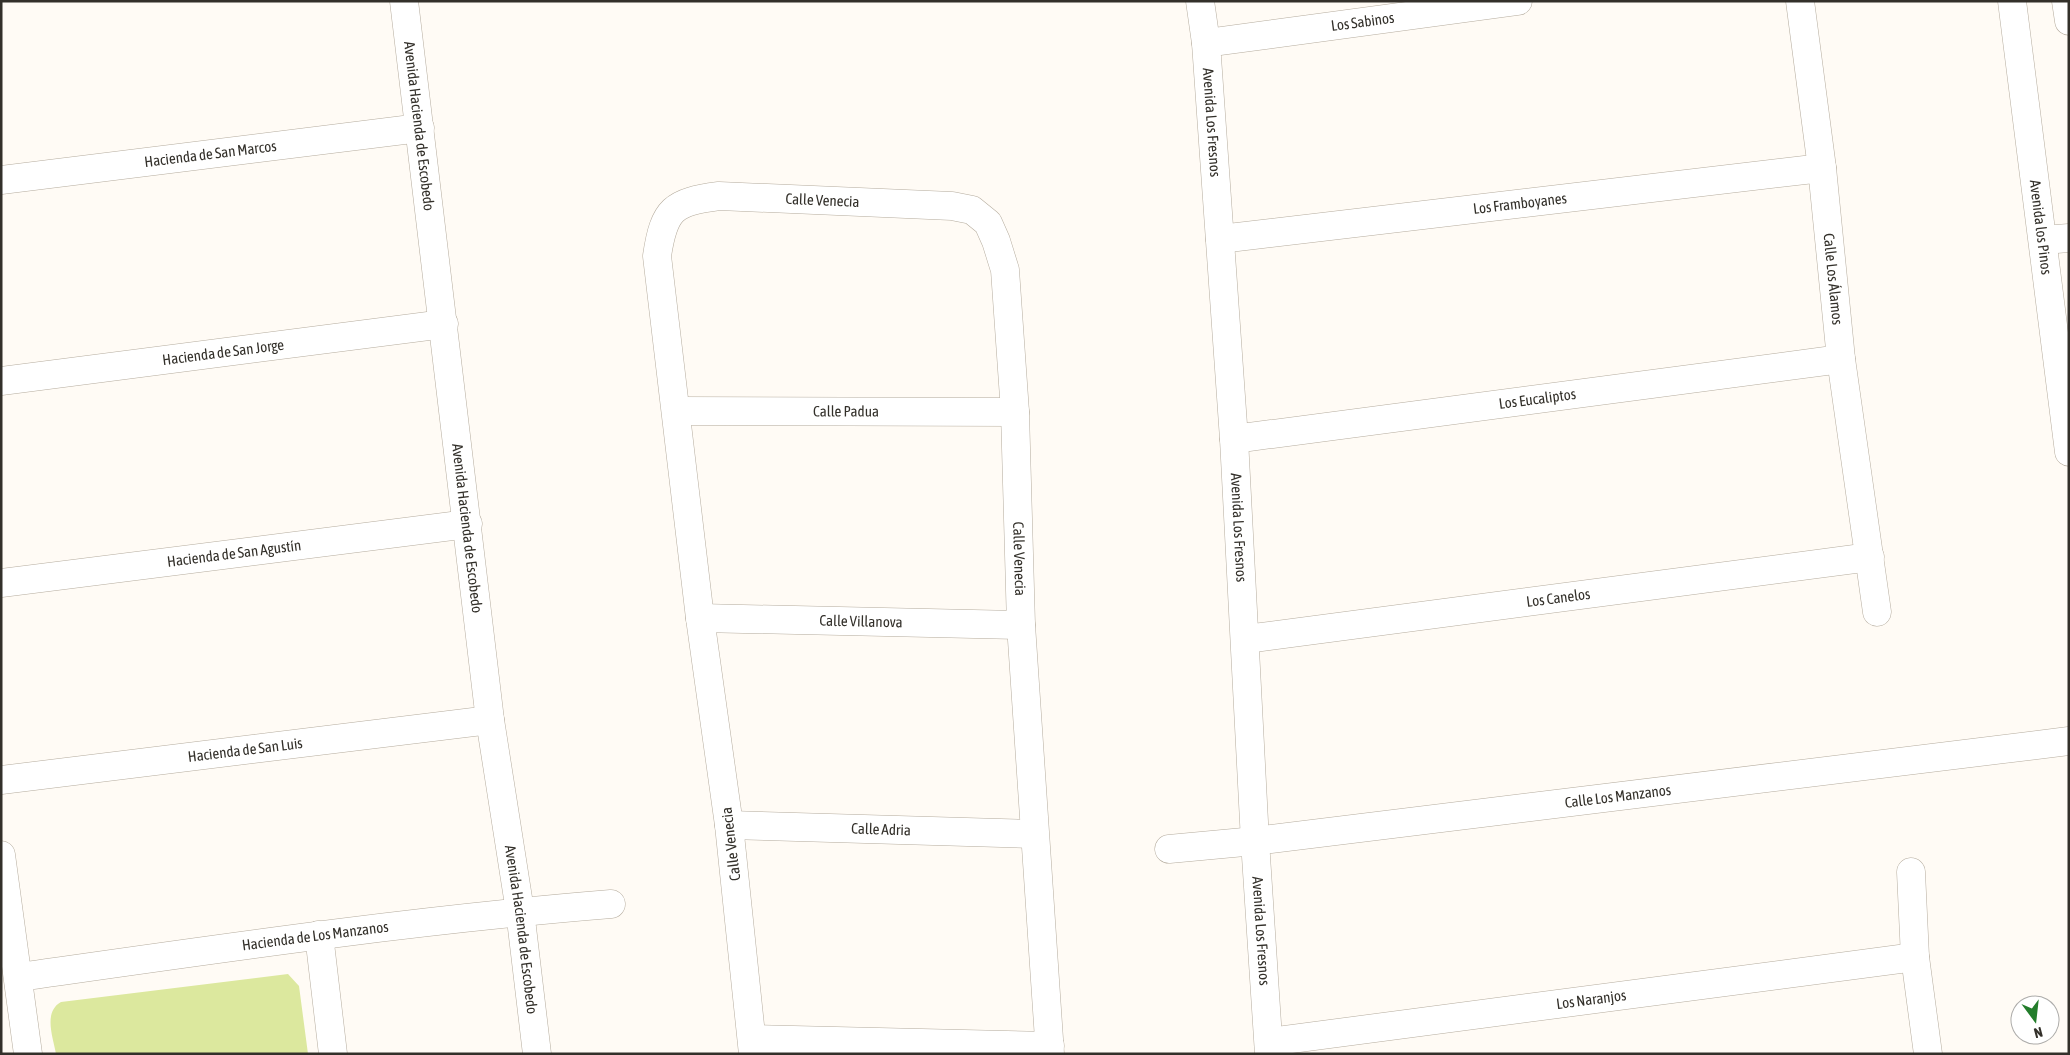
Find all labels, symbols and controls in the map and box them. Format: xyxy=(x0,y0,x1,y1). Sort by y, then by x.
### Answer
street label: Los Sabinos xyxy=(1330,9,1395,34)
street label: Avenida Hacienda de Escobedo xyxy=(401,40,438,212)
street label: Avenida Los Fresnos xyxy=(1200,67,1224,177)
street label: Hacienda de San Marcos xyxy=(143,137,277,170)
street label: Avenida los Pinos xyxy=(2027,179,2056,276)
street label: Los Framboyanes xyxy=(1472,189,1568,217)
street label: Calle Venecia xyxy=(785,190,860,210)
street label: Calle Los Álamos xyxy=(1821,232,1847,326)
street label: Hacienda de San Jorge xyxy=(161,336,285,368)
street label: Los Eucaliptos xyxy=(1498,385,1577,412)
street label: Calle Padua xyxy=(813,402,879,420)
street label: Avenida Hacienda de Escobedo xyxy=(449,443,486,614)
street label: Avenida Los Fresnos xyxy=(1228,472,1250,582)
street label: Calle Venecia xyxy=(1010,521,1029,596)
street label: Hacienda de San Agustín xyxy=(166,536,302,570)
street label: Los Canelos xyxy=(1525,585,1591,610)
street label: Calle Villanova xyxy=(819,612,903,630)
street label: Hacienda de San Luis xyxy=(187,734,303,765)
street label: Calle Los Manzanos xyxy=(1564,781,1672,811)
street label: Calle Venecia xyxy=(718,806,743,882)
street label: Calle Adria xyxy=(851,820,911,838)
street label: Avenida Hacienda de Escobedo xyxy=(502,844,541,1015)
street label: Avenida Los Fresnos xyxy=(1249,876,1273,986)
street label: Hacienda de Los Manzanos xyxy=(241,918,389,954)
street label: Los Naranjos xyxy=(1555,986,1627,1012)
north arrow xyxy=(2010,995,2060,1045)
text: N xyxy=(2032,1024,2044,1041)

